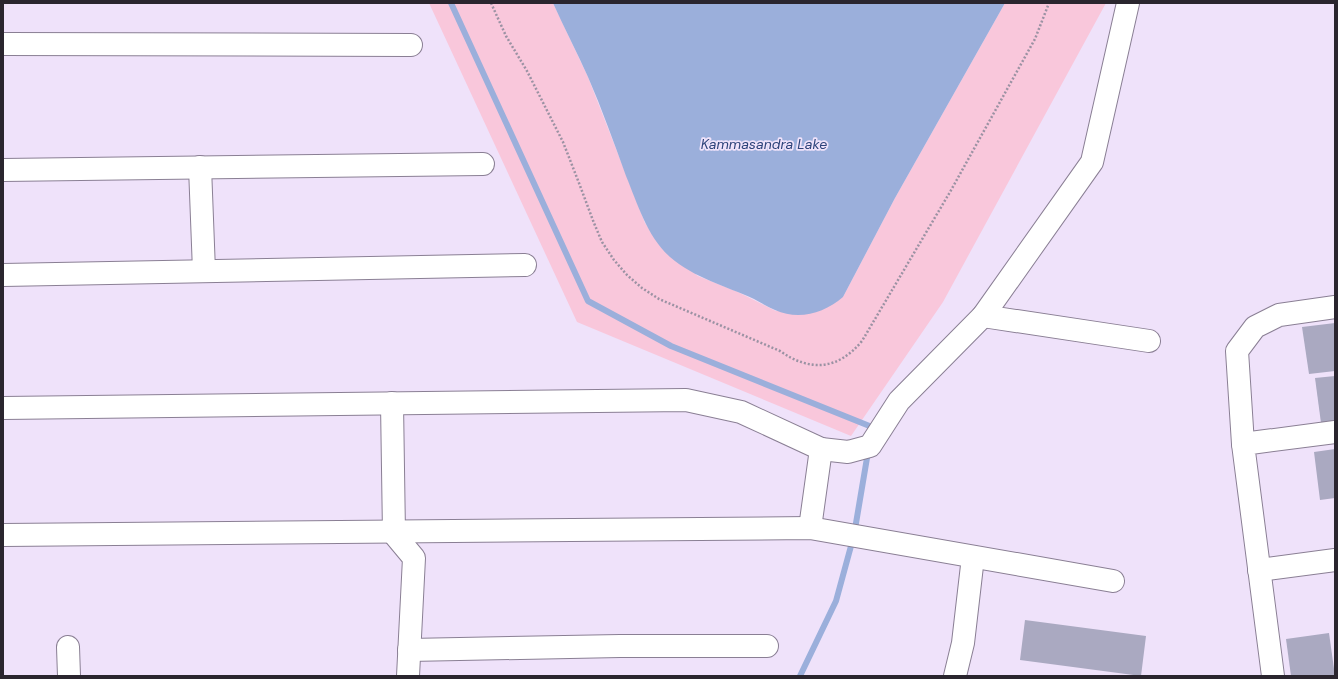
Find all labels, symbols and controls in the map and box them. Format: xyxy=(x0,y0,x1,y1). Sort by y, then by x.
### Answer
water label: Kammasandra Lake xyxy=(701,135,827,153)

